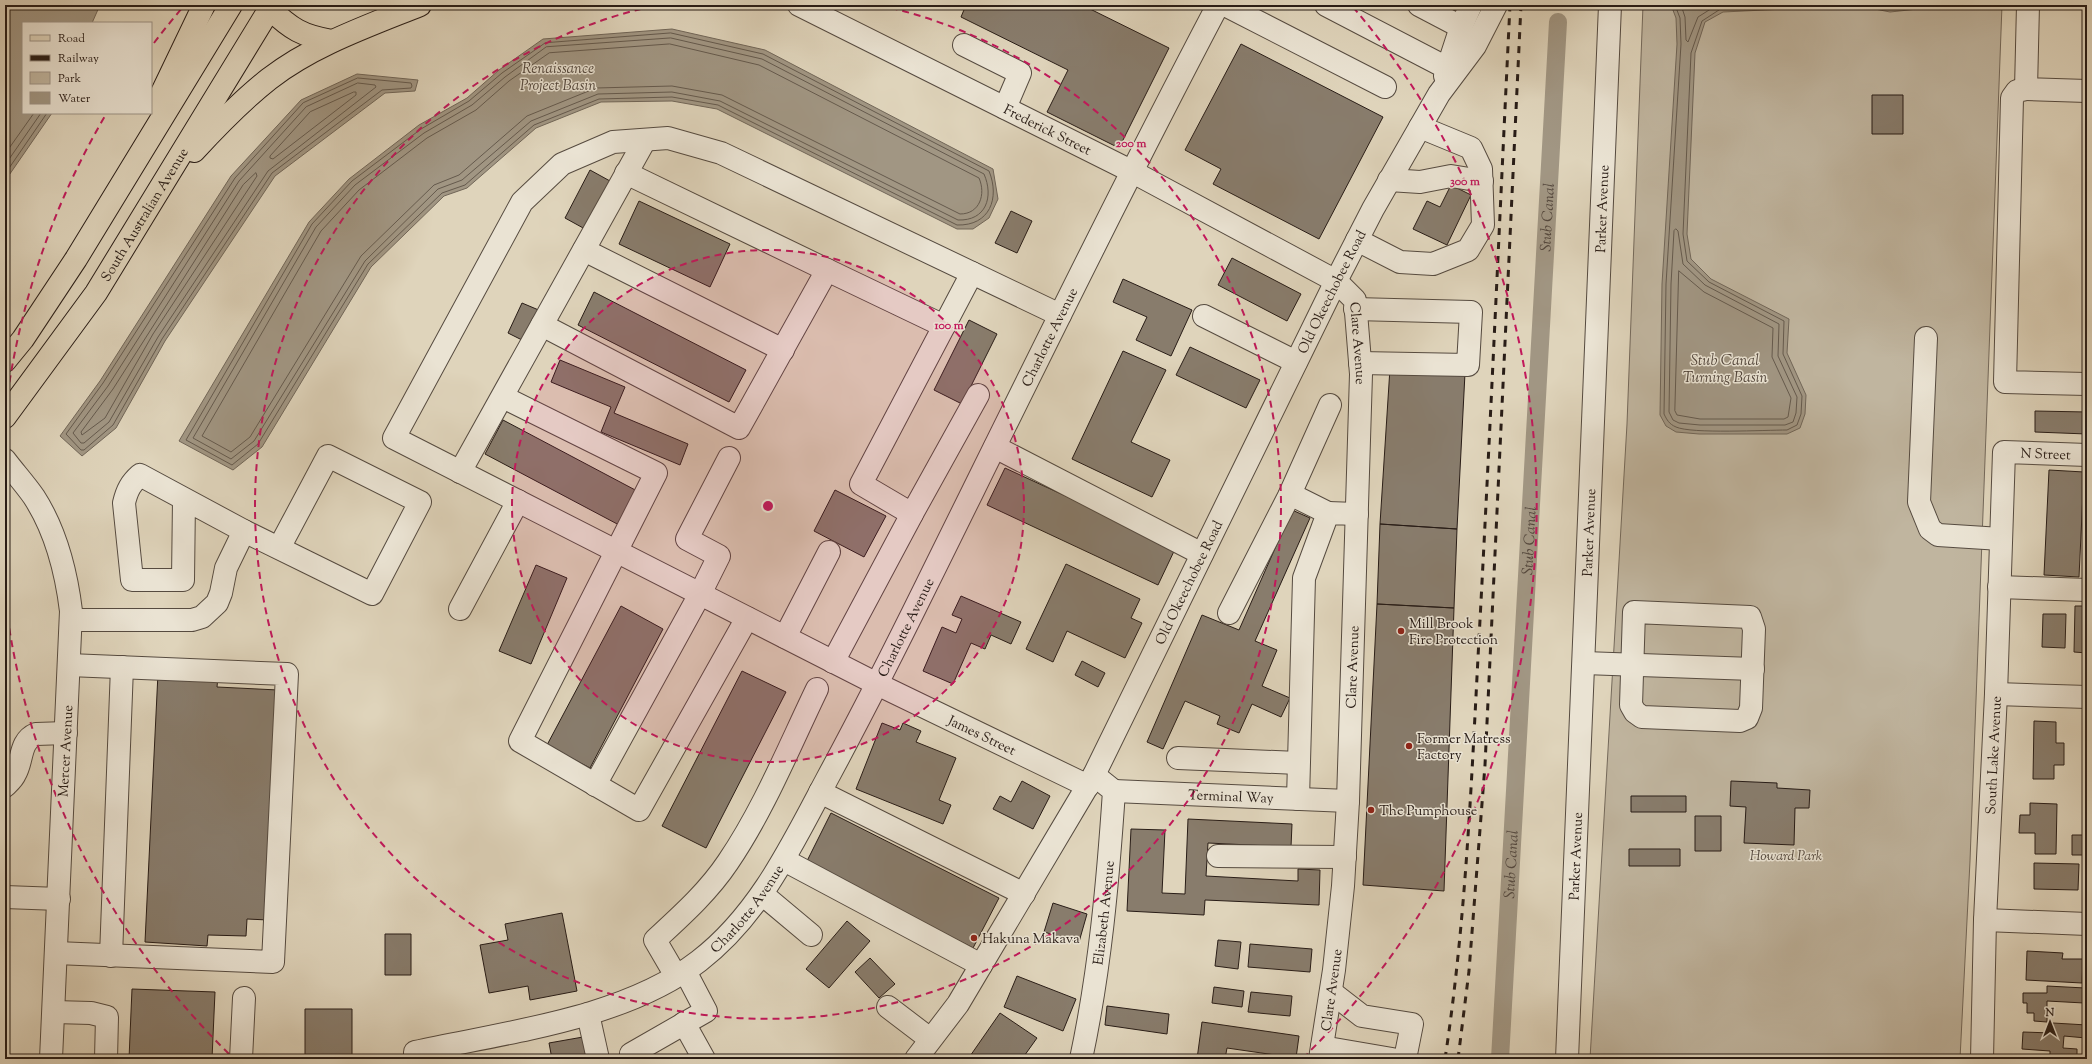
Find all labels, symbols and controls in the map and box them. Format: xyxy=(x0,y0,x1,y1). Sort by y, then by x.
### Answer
legend xyxy=(22,22,152,114)
text: Road xyxy=(58,30,85,48)
text: Railway xyxy=(58,50,99,68)
water label: Renaissance Project Basin xyxy=(520,59,596,97)
text: Park xyxy=(58,70,81,88)
text: Water xyxy=(58,90,91,108)
street label: Frederick Street xyxy=(999,101,1094,162)
text: 200 m xyxy=(1116,135,1146,153)
street label: South Australian Avenue xyxy=(97,145,194,286)
street label: Parker Avenue xyxy=(1592,164,1615,253)
text: 300 m xyxy=(1450,173,1480,191)
water label: Stub Canal xyxy=(1536,183,1561,252)
street label: Old Okeechobee Road xyxy=(1294,227,1373,358)
street label: Charlotte Avenue xyxy=(1018,285,1084,391)
street label: Clare Avenue xyxy=(1343,301,1369,385)
text: 100 m xyxy=(933,317,964,335)
water label: Stub Canal Turning Basin xyxy=(1683,351,1767,389)
street label: N Street xyxy=(2020,445,2071,466)
street label: Parker Avenue xyxy=(1579,488,1602,577)
centre of rings xyxy=(761,499,775,513)
water label: Stub Canal xyxy=(1518,506,1543,576)
street label: Old Okeechobee Road xyxy=(1151,518,1229,649)
street label: Charlotte Avenue xyxy=(874,575,940,681)
place label: Mill Brook Fire Protection xyxy=(1409,615,1498,651)
street label: Clare Avenue xyxy=(1343,625,1365,709)
marker: Mill Brook Fire Protection xyxy=(1396,626,1406,636)
street label: South Lake Avenue xyxy=(1982,696,2008,815)
street label: Mercer Avenue xyxy=(55,704,79,798)
street label: James Street xyxy=(943,711,1019,762)
place label: Former Matress Factory xyxy=(1417,730,1510,766)
marker: Former Matress Factory xyxy=(1404,741,1414,751)
street label: Terminal Way xyxy=(1188,786,1274,810)
place label: The Pumphouse xyxy=(1379,802,1477,822)
marker: The Pumphouse xyxy=(1366,805,1376,815)
street label: Parker Avenue xyxy=(1565,812,1589,901)
water label: Stub Canal xyxy=(1500,830,1525,899)
park label: Howard Park xyxy=(1750,847,1823,867)
street label: Elizabeth Avenue xyxy=(1089,860,1121,966)
street label: Charlotte Avenue xyxy=(707,862,790,959)
place label: Hakuna Makava xyxy=(982,930,1080,950)
marker: Hakuna Makava xyxy=(969,933,979,943)
street label: Clare Avenue xyxy=(1317,948,1349,1033)
north arrow xyxy=(2030,1002,2070,1042)
text: N xyxy=(2045,1005,2055,1021)

